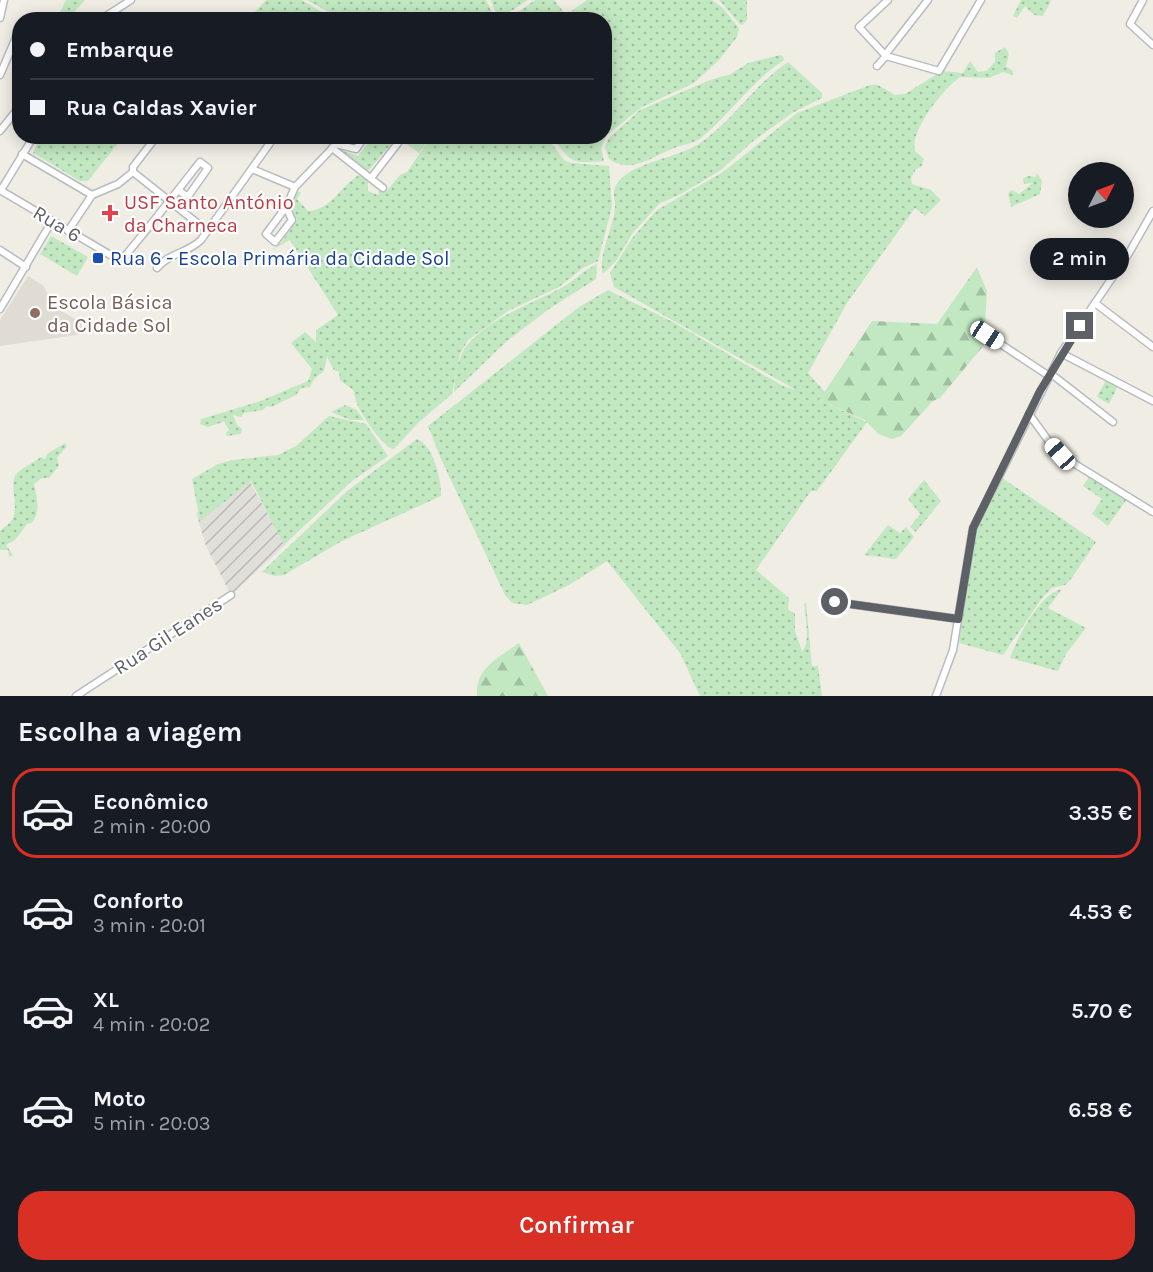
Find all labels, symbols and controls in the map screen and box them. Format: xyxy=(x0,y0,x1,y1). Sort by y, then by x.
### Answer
text: Embarque xyxy=(66,37,174,63)
text: Rua Caldas Xavier xyxy=(66,95,256,121)
north arrow xyxy=(1068,162,1134,228)
map controls xyxy=(1068,162,1134,228)
place label: USF Santo António da Charneca xyxy=(124,191,294,237)
street label: Rua 6 xyxy=(29,201,85,247)
marker: USF Santo António da Charneca xyxy=(101,204,119,222)
callout: 2 min xyxy=(1030,239,1130,281)
place label: Rua 6 - Escola Primária da Cidade Sol xyxy=(110,247,450,270)
text: 2 min xyxy=(1052,247,1107,270)
marker: Rua 6 - Escola Primária da Cidade Sol xyxy=(91,251,105,265)
place label: Escola Básica da Cidade Sol xyxy=(47,291,173,337)
marker: Escola Básica da Cidade Sol xyxy=(28,306,42,320)
route end xyxy=(1066,312,1093,339)
car xyxy=(967,318,1007,352)
car xyxy=(1041,435,1079,473)
route start xyxy=(821,588,848,615)
street label: Rua Gil Eanes xyxy=(110,592,226,680)
text: Escolha a viagem xyxy=(18,716,242,748)
icon: car xyxy=(21,786,75,840)
text: Econômico xyxy=(93,789,208,815)
text: 3.35 € xyxy=(1069,800,1132,826)
text: 2 min · 20:00 xyxy=(93,815,211,838)
icon: car xyxy=(21,885,75,939)
text: Conforto xyxy=(93,888,183,914)
text: 4.53 € xyxy=(1069,899,1132,925)
text: 3 min · 20:01 xyxy=(93,914,206,937)
icon: car xyxy=(21,984,75,1038)
text: XL xyxy=(93,987,119,1013)
text: 5.70 € xyxy=(1071,998,1132,1024)
text: 4 min · 20:02 xyxy=(93,1013,210,1036)
icon: car xyxy=(21,1083,75,1137)
text: Moto xyxy=(93,1086,146,1112)
text: 6.58 € xyxy=(1068,1097,1132,1123)
text: 5 min · 20:03 xyxy=(93,1112,211,1135)
button: Confirmar xyxy=(18,1191,1135,1260)

